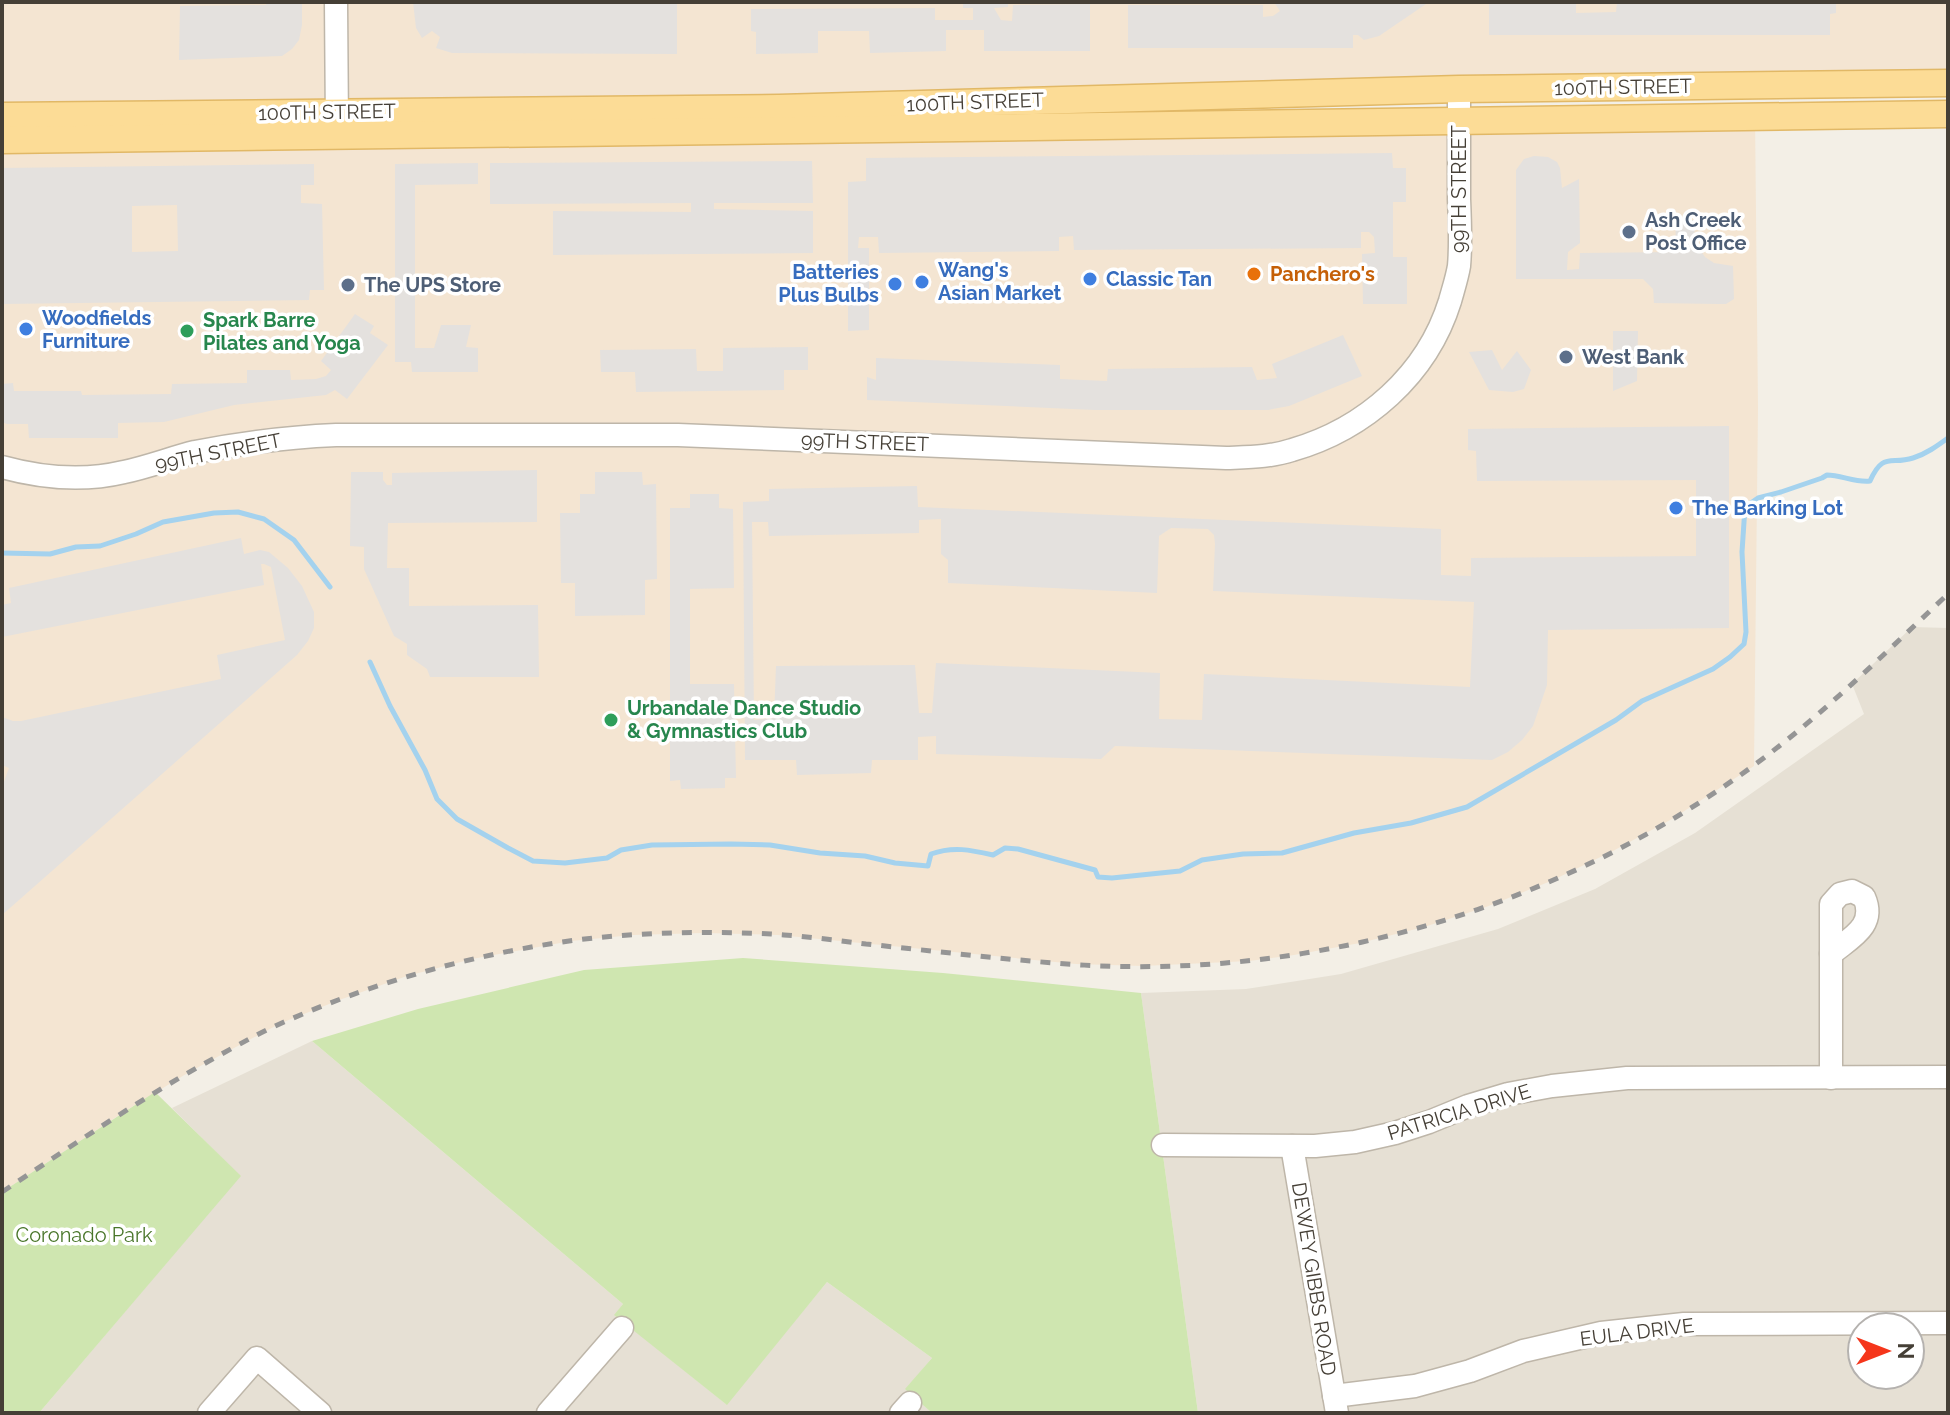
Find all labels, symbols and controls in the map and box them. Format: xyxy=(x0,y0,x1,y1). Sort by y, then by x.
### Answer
street label: 100TH STREET xyxy=(1554,74,1692,100)
street label: 100TH STREET xyxy=(906,88,1044,116)
street label: 100TH STREET xyxy=(258,99,396,125)
street label: 99TH STREET xyxy=(1447,125,1471,253)
place label: Ash Creek Post Office xyxy=(1645,208,1747,255)
marker: Ash Creek Post Office xyxy=(1620,223,1638,241)
place label: Wang's Asian Market xyxy=(938,258,1062,305)
place label: Batteries Plus Bulbs xyxy=(778,260,879,307)
place label: Panchero's xyxy=(1270,262,1375,286)
marker: Panchero's xyxy=(1245,265,1263,283)
place label: Classic Tan xyxy=(1106,267,1212,291)
marker: Classic Tan xyxy=(1081,270,1099,288)
place label: The UPS Store xyxy=(364,273,501,297)
marker: Wang's Asian Market xyxy=(913,273,931,291)
marker: Batteries Plus Bulbs xyxy=(886,275,904,293)
marker: The UPS Store xyxy=(339,276,357,294)
place label: Woodfields Furniture xyxy=(42,306,151,353)
place label: Spark Barre Pilates and Yoga xyxy=(203,308,361,355)
marker: Woodfields Furniture xyxy=(17,320,35,338)
marker: Spark Barre Pilates and Yoga xyxy=(178,322,196,340)
place label: West Bank xyxy=(1582,345,1685,369)
marker: West Bank xyxy=(1557,348,1575,366)
street label: 99TH STREET xyxy=(153,428,283,476)
street label: 99TH STREET xyxy=(801,428,929,456)
place label: The Barking Lot xyxy=(1692,496,1843,520)
marker: The Barking Lot xyxy=(1667,499,1685,517)
place label: Urbandale Dance Studio & Gymnastics Club xyxy=(627,696,861,743)
marker: Urbandale Dance Studio & Gymnastics Club xyxy=(602,711,620,729)
street label: PATRICIA DRIVE xyxy=(1384,1079,1534,1145)
street label: DEWEY GIBBS ROAD xyxy=(1287,1181,1341,1377)
park label: Coronado Park xyxy=(15,1223,153,1247)
north arrow xyxy=(1846,1311,1926,1391)
street label: EULA DRIVE xyxy=(1578,1313,1696,1351)
text: N xyxy=(1893,1343,1919,1359)

